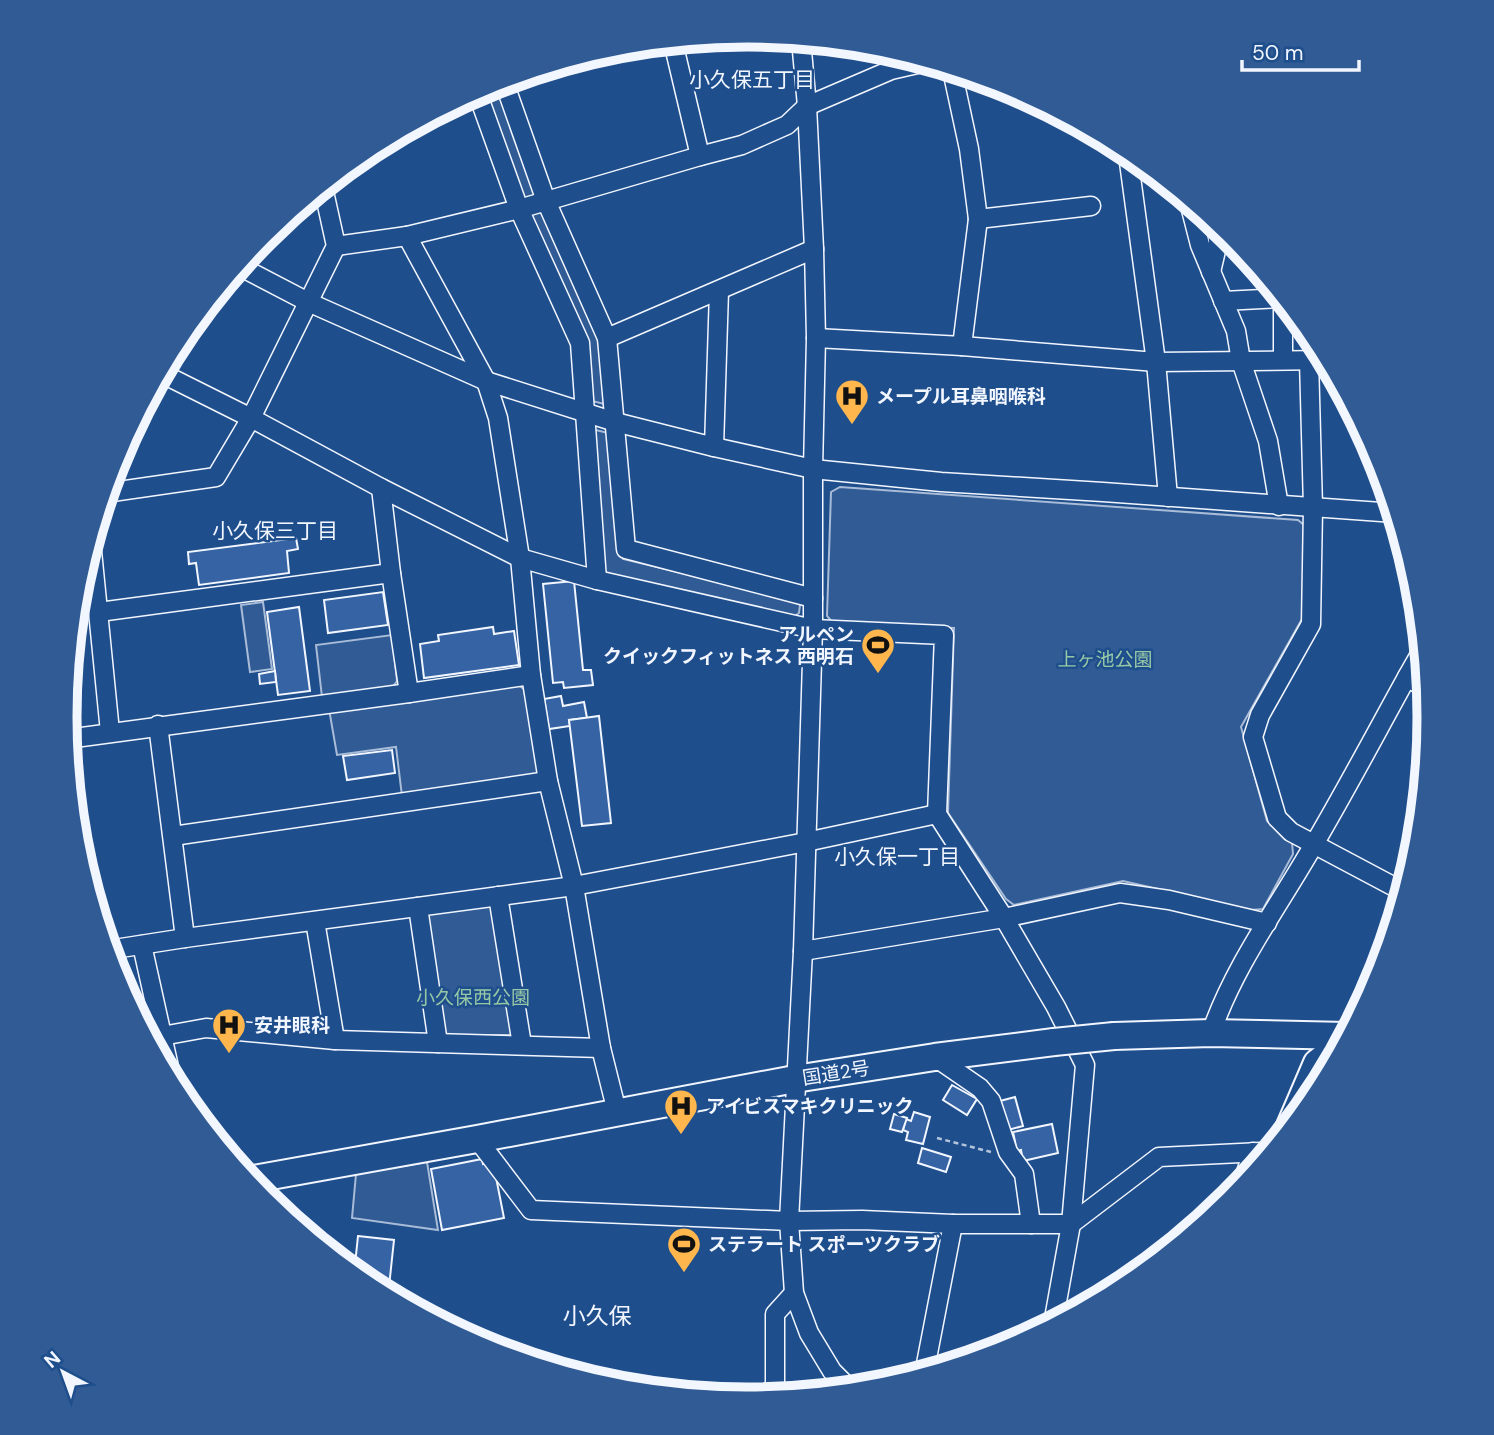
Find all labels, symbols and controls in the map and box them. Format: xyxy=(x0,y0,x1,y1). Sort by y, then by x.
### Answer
scale bar xyxy=(1242,28,1359,72)
text: 50 m xyxy=(1252,39,1303,67)
district label: 小久保五丁目 xyxy=(689,66,815,94)
hospital icon: メープル耳鼻咽喉科 xyxy=(833,377,871,426)
place label: メープル耳鼻咽喉科 xyxy=(876,384,1046,409)
district label: 小久保三丁目 xyxy=(212,517,338,545)
place label: アルペン クイックフィットネス 西明石 xyxy=(603,622,854,669)
sports icon: アルペン クイックフィットネス 西明石 xyxy=(859,626,897,675)
park label: 上ヶ池公園 xyxy=(1057,647,1153,672)
district label: 小久保一丁目 xyxy=(834,843,960,871)
park label: 小久保西公園 xyxy=(416,985,530,1010)
hospital icon: 安井眼科 xyxy=(210,1006,248,1055)
place label: 安井眼科 xyxy=(254,1013,330,1038)
street label: 国道2号 xyxy=(800,1055,872,1091)
hospital icon: アイビスマキクリニック xyxy=(662,1087,700,1136)
place label: アイビスマキクリニック xyxy=(706,1094,913,1119)
sports icon: ステラート スポーツクラブ xyxy=(665,1225,703,1274)
place label: ステラート スポーツクラブ xyxy=(708,1232,940,1257)
district label: 小久保 xyxy=(563,1301,632,1331)
north arrow xyxy=(28,1337,98,1407)
text: N xyxy=(39,1346,66,1374)

